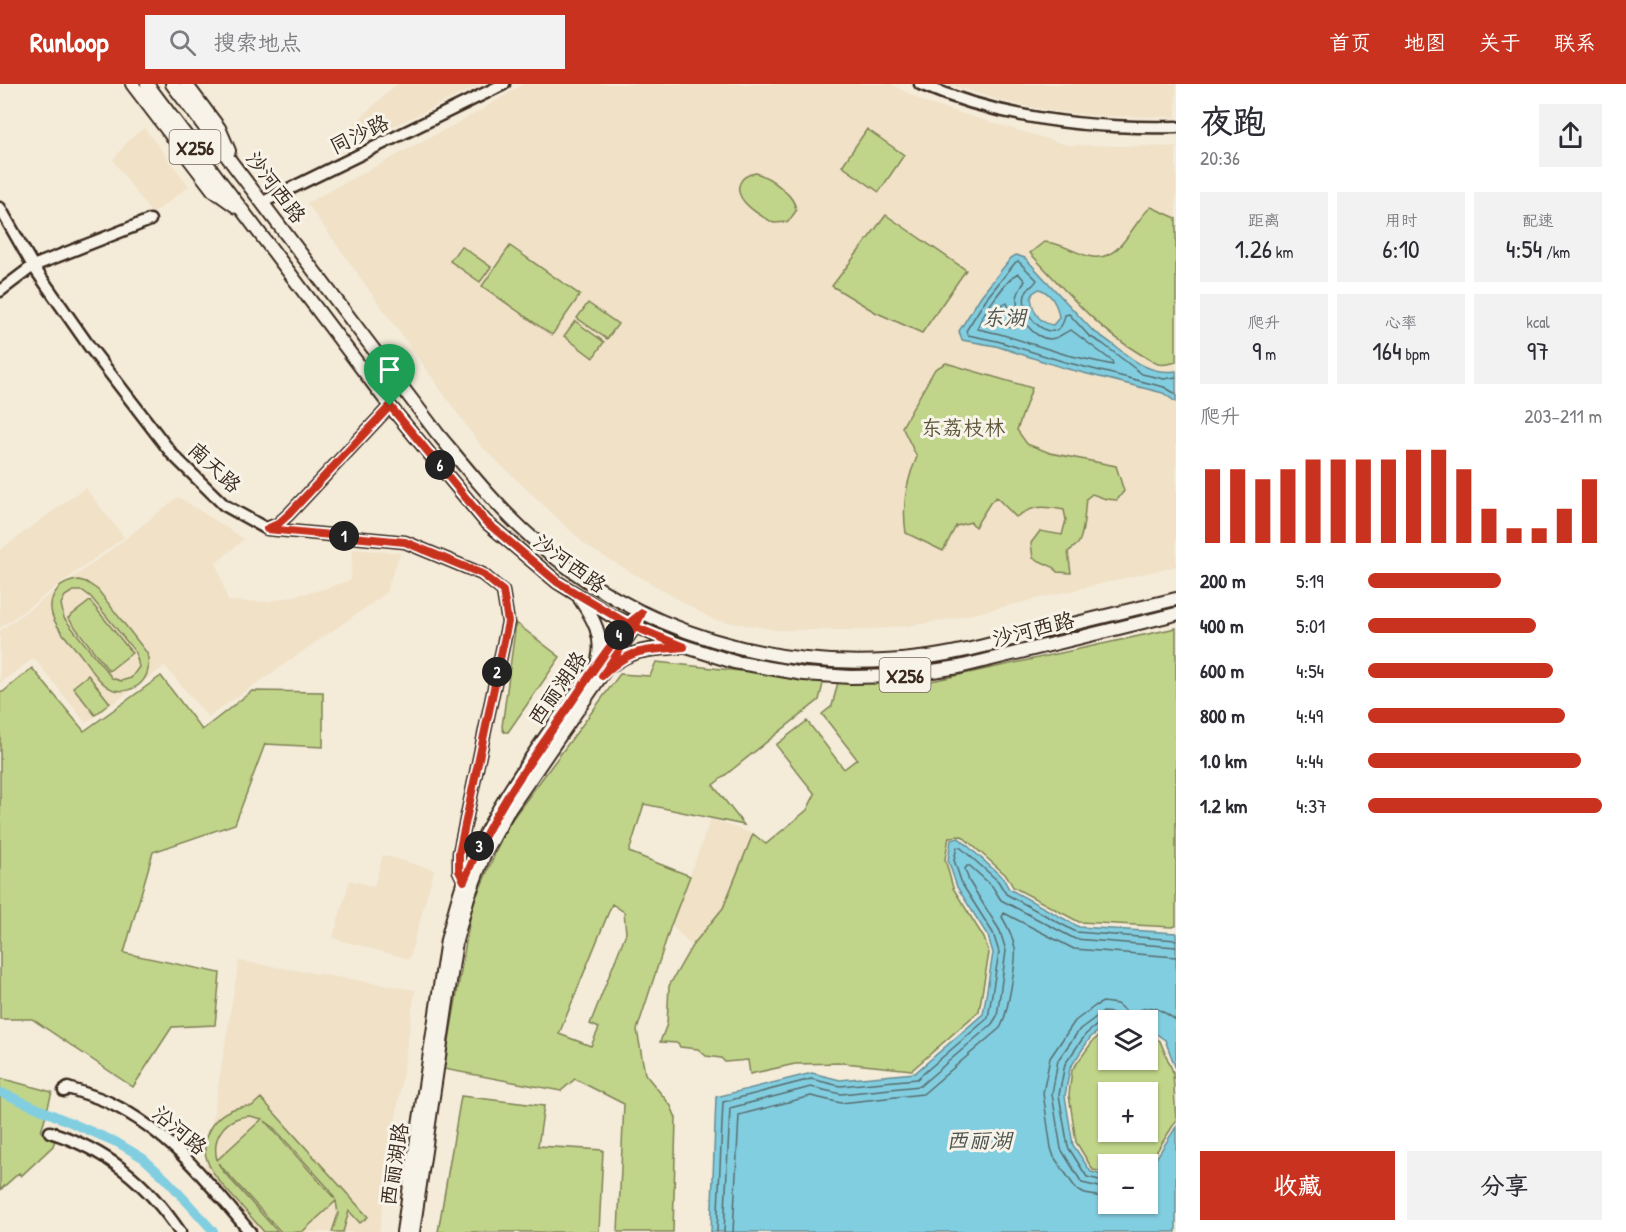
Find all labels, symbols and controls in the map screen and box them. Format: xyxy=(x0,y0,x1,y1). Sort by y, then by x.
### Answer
search box xyxy=(145,15,565,69)
text: Runloop xyxy=(30,23,109,61)
icon: search xyxy=(166,26,199,59)
text: 搜索地点 xyxy=(214,27,302,57)
text: 首页 xyxy=(1329,28,1371,57)
text: 地图 xyxy=(1404,28,1446,57)
text: 关于 xyxy=(1479,28,1521,57)
text: 联系 xyxy=(1554,28,1596,57)
text: 夜跑 xyxy=(1200,99,1266,143)
button: share xyxy=(1539,104,1602,167)
street label: 同沙路 xyxy=(324,107,394,161)
road number: X256 xyxy=(170,130,220,164)
text: 20:36 xyxy=(1200,144,1240,171)
street label: 沙河西路 xyxy=(239,145,313,229)
text: 距离 xyxy=(1248,209,1280,231)
text: 用时 xyxy=(1385,209,1417,231)
text: 配速 xyxy=(1522,209,1554,231)
text: 1.26 xyxy=(1235,231,1272,266)
text: 6:10 xyxy=(1382,231,1420,266)
text: 4:54 xyxy=(1506,231,1542,266)
text: km xyxy=(1272,241,1293,263)
text: /km xyxy=(1542,241,1570,263)
water label: 东湖 xyxy=(982,302,1028,332)
text: 爬升 xyxy=(1248,311,1280,333)
text: 心率 xyxy=(1385,311,1417,333)
text: kcal xyxy=(1526,311,1550,333)
text: 9 xyxy=(1252,333,1261,368)
text: 164 xyxy=(1372,333,1402,368)
text: 97 xyxy=(1527,333,1549,368)
text: m xyxy=(1261,343,1276,365)
text: bpm xyxy=(1402,343,1430,365)
pin xyxy=(364,344,415,406)
icon: arrive xyxy=(373,353,406,386)
text: 爬升 xyxy=(1200,402,1240,429)
text: 203–211 m xyxy=(1524,402,1602,429)
park label: 东荔枝林 xyxy=(921,413,1005,442)
street label: 南天路 xyxy=(182,435,248,499)
pin: 6 xyxy=(425,450,455,480)
text: 6 xyxy=(437,454,443,476)
pin: 1 xyxy=(329,521,359,551)
text: 1 xyxy=(341,525,347,547)
street label: 沙河西路 xyxy=(527,527,613,599)
text: 200 m xyxy=(1200,567,1245,594)
text: 5:19 xyxy=(1296,567,1324,594)
street label: 沙河西路 xyxy=(989,605,1077,653)
text: 400 m xyxy=(1200,612,1244,639)
text: 5:01 xyxy=(1296,612,1325,639)
pin: 4 xyxy=(604,620,634,650)
text: 4 xyxy=(616,624,622,646)
street label: 西丽湖路 xyxy=(521,645,593,731)
pin: 2 xyxy=(482,657,512,687)
text: 600 m xyxy=(1200,657,1244,684)
text: 4:54 xyxy=(1296,657,1324,684)
road number: X256 xyxy=(880,658,930,692)
text: 2 xyxy=(493,661,501,683)
text: 800 m xyxy=(1200,702,1245,729)
text: 4:49 xyxy=(1296,702,1323,729)
text: 1.0 km xyxy=(1200,747,1247,774)
text: 4:44 xyxy=(1296,747,1323,774)
text: 1.2 km xyxy=(1200,792,1247,819)
text: 4:37 xyxy=(1296,792,1327,819)
pin: 3 xyxy=(464,831,494,861)
text: 3 xyxy=(475,835,483,857)
map controls xyxy=(1098,1010,1158,1214)
button: layers xyxy=(1098,1010,1158,1070)
button: + xyxy=(1098,1082,1158,1142)
street label: 沿河路 xyxy=(147,1099,213,1161)
street label: 西丽湖路 xyxy=(373,1120,415,1208)
water label: 西丽湖 xyxy=(946,1125,1014,1155)
button: 收藏 xyxy=(1200,1151,1395,1220)
button: 分享 xyxy=(1407,1151,1602,1220)
button: − xyxy=(1098,1154,1158,1214)

